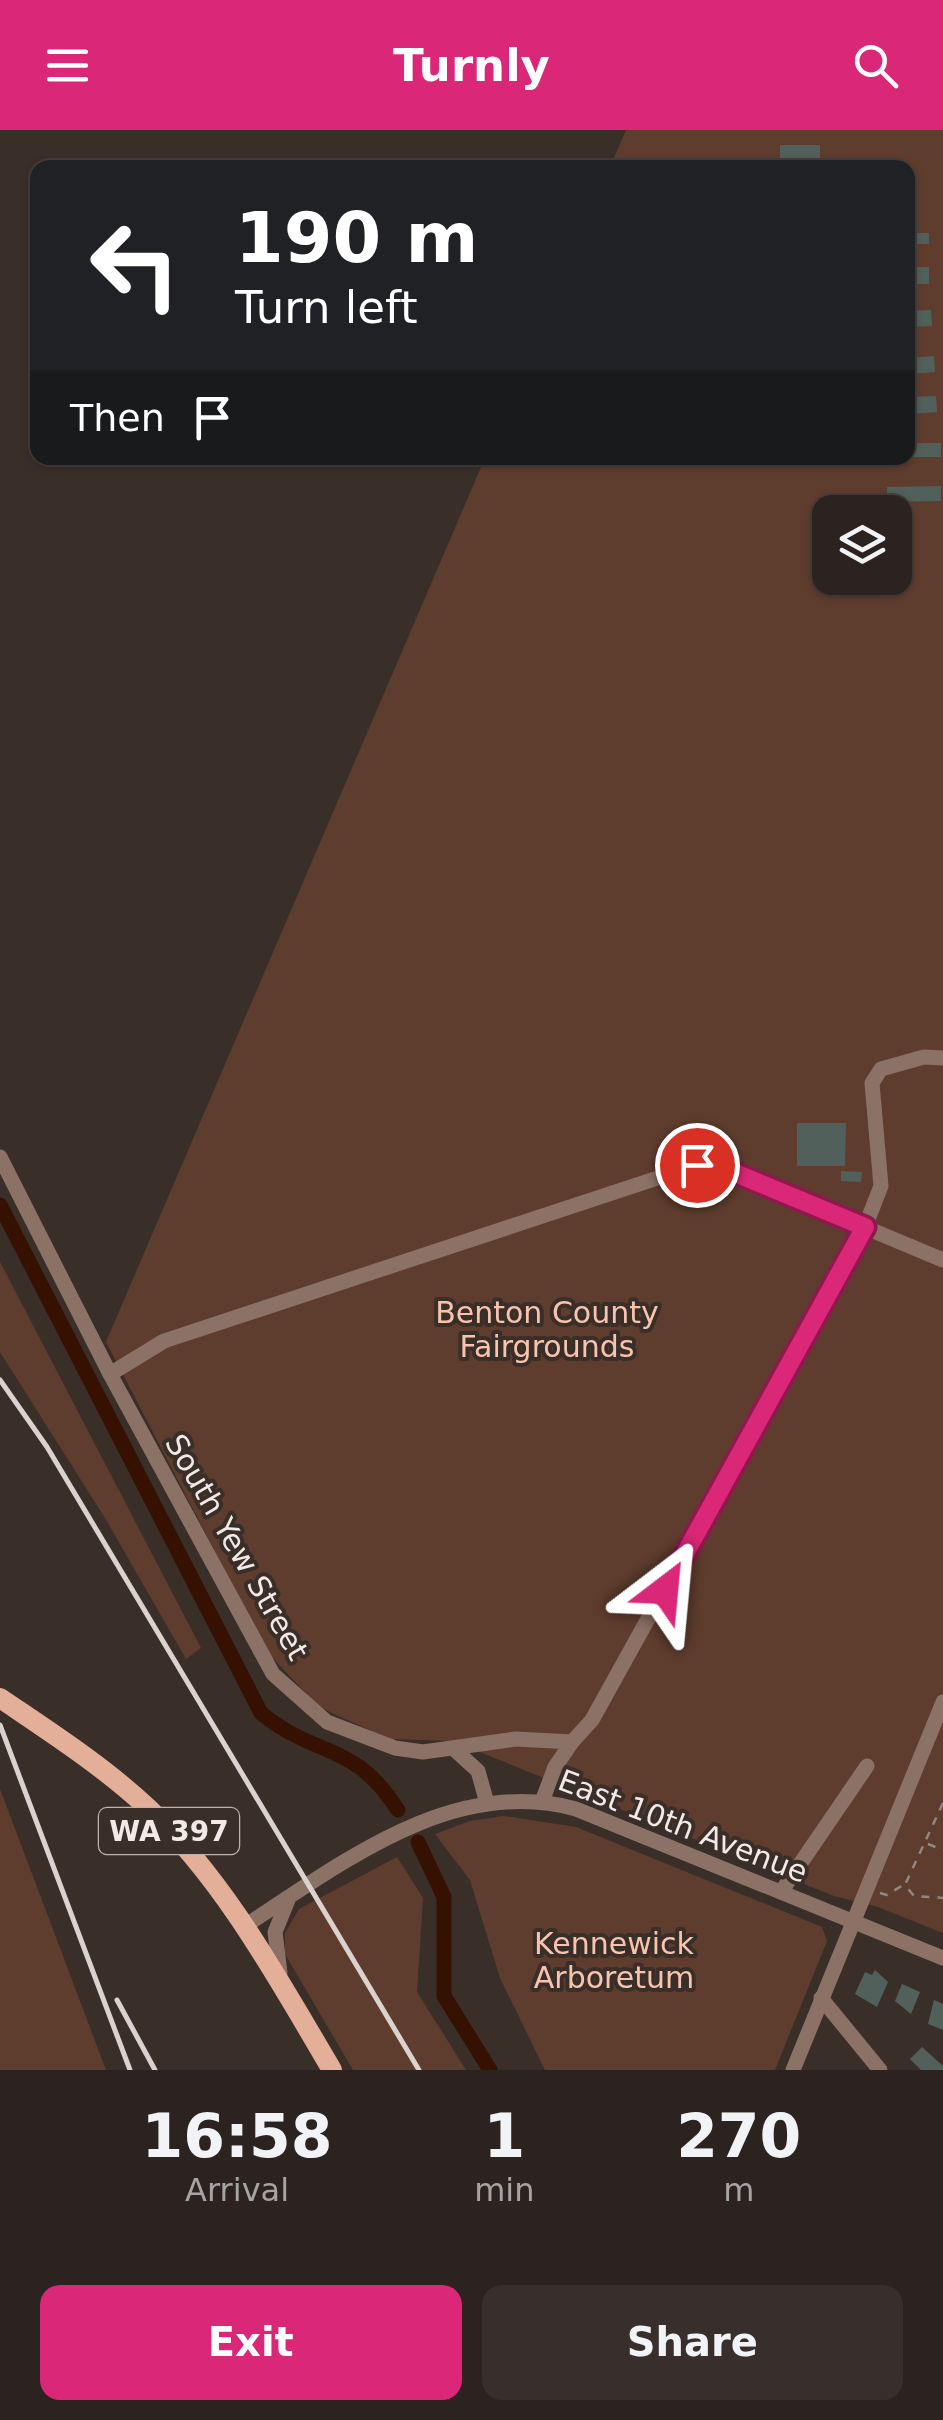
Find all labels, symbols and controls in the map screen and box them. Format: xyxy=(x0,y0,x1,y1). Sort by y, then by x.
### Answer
icon: menu xyxy=(40,38,95,93)
icon: search xyxy=(848,38,903,93)
text: Turnly xyxy=(393,39,550,92)
text: 190 m xyxy=(235,197,478,279)
icon: left xyxy=(70,200,200,330)
text: Turn left xyxy=(235,281,418,334)
icon: arrive xyxy=(185,390,240,445)
text: Then xyxy=(70,396,165,440)
map controls xyxy=(812,495,912,595)
button: layers xyxy=(812,495,912,595)
pin xyxy=(655,1123,740,1208)
icon: arrive xyxy=(670,1138,725,1193)
park label: Benton County Fairgrounds xyxy=(435,1295,659,1364)
street label: South Yew Street xyxy=(158,1428,316,1666)
position arrow xyxy=(613,1538,717,1642)
street label: East 10th Avenue xyxy=(553,1762,813,1890)
road number: WA 397 xyxy=(99,1808,239,1854)
park label: Kennewick Arboretum xyxy=(534,1926,695,1995)
text: 16:58 xyxy=(142,2101,333,2171)
text: 1 xyxy=(483,2101,525,2171)
text: 270 xyxy=(676,2101,801,2171)
text: Arrival xyxy=(185,2171,289,2209)
text: min xyxy=(474,2171,535,2209)
text: m xyxy=(723,2171,754,2209)
button: Exit xyxy=(40,2285,462,2400)
button: Share xyxy=(482,2285,903,2400)

